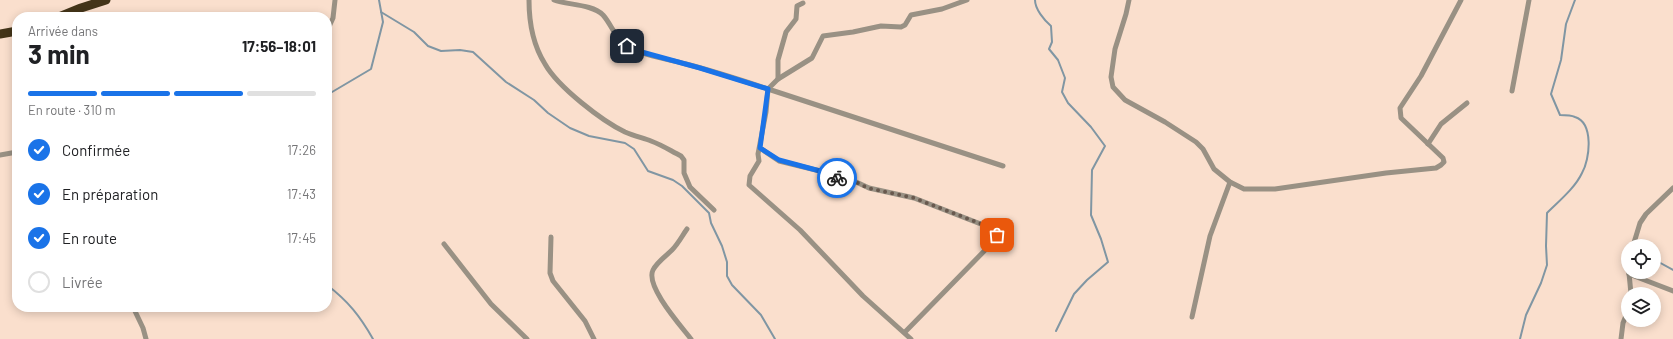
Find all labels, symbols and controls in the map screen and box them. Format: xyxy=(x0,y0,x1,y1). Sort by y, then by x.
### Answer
text: Arrivée dans xyxy=(28,23,98,39)
pin xyxy=(610,29,644,63)
icon: home xyxy=(616,35,638,57)
text: 17:56–18:01 xyxy=(242,37,316,55)
text: 3 min xyxy=(28,38,90,69)
text: En route · 310 m xyxy=(28,102,115,118)
icon: check xyxy=(28,139,50,161)
text: Confirmée xyxy=(62,141,130,159)
text: 17:26 xyxy=(287,142,316,158)
courier xyxy=(817,158,857,198)
icon: bike xyxy=(826,167,848,189)
icon: check xyxy=(28,183,50,205)
text: En préparation xyxy=(62,185,158,203)
text: 17:43 xyxy=(287,186,316,202)
pin xyxy=(980,218,1014,252)
icon: bag xyxy=(986,224,1008,246)
icon: check xyxy=(28,227,50,249)
text: En route xyxy=(62,229,117,247)
text: 17:45 xyxy=(287,230,316,246)
map controls xyxy=(1621,239,1661,327)
button: locate xyxy=(1621,239,1661,279)
text: Livrée xyxy=(62,273,103,291)
button: layers xyxy=(1621,287,1661,327)

